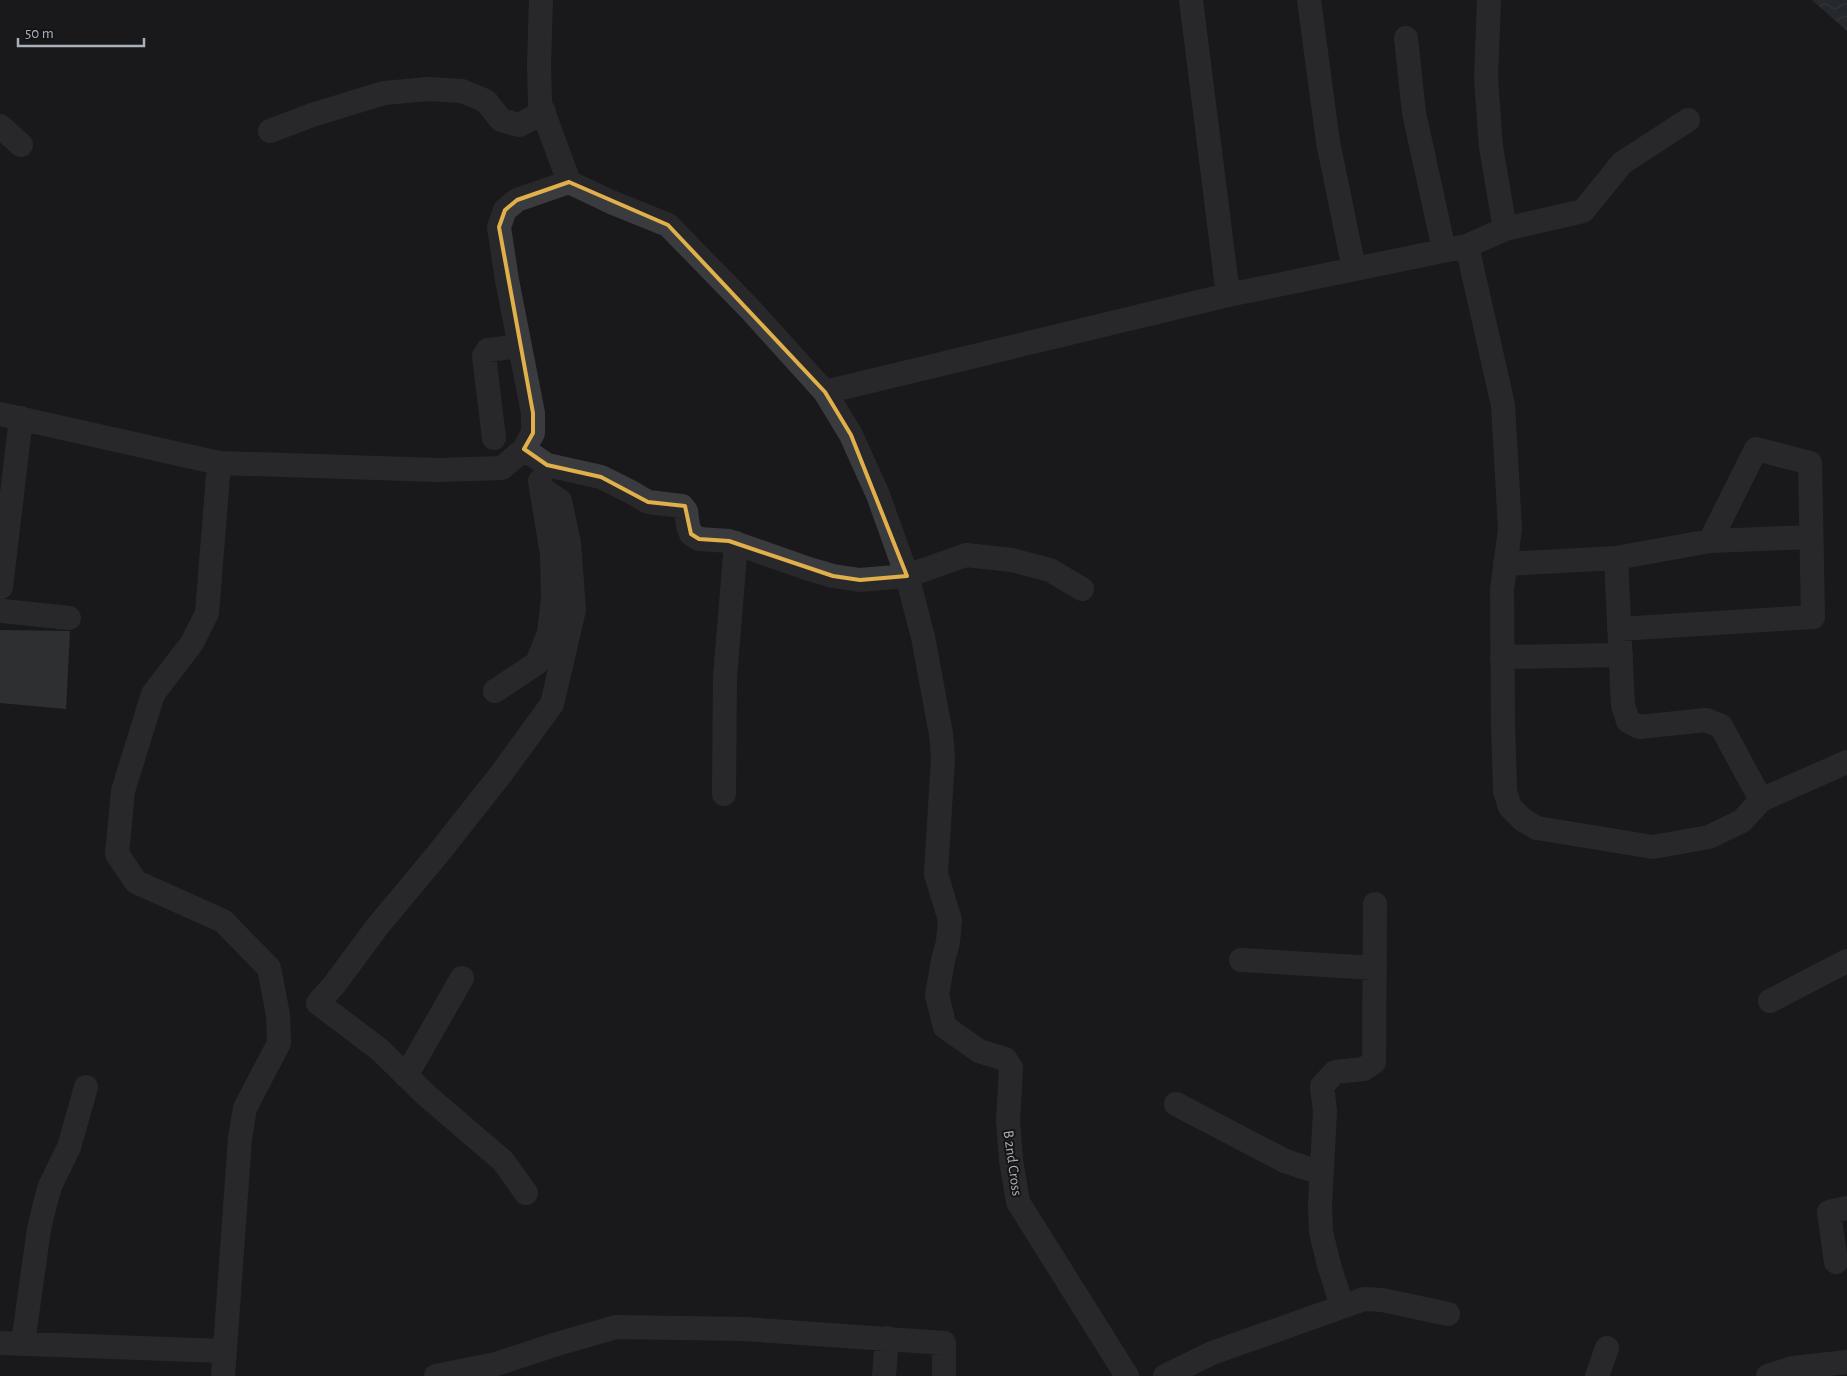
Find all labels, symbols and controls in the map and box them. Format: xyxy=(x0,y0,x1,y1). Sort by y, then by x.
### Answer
scale bar xyxy=(18,15,144,47)
text: 50 m xyxy=(25,26,54,41)
street label: B 2nd Cross xyxy=(1000,1129,1025,1197)

